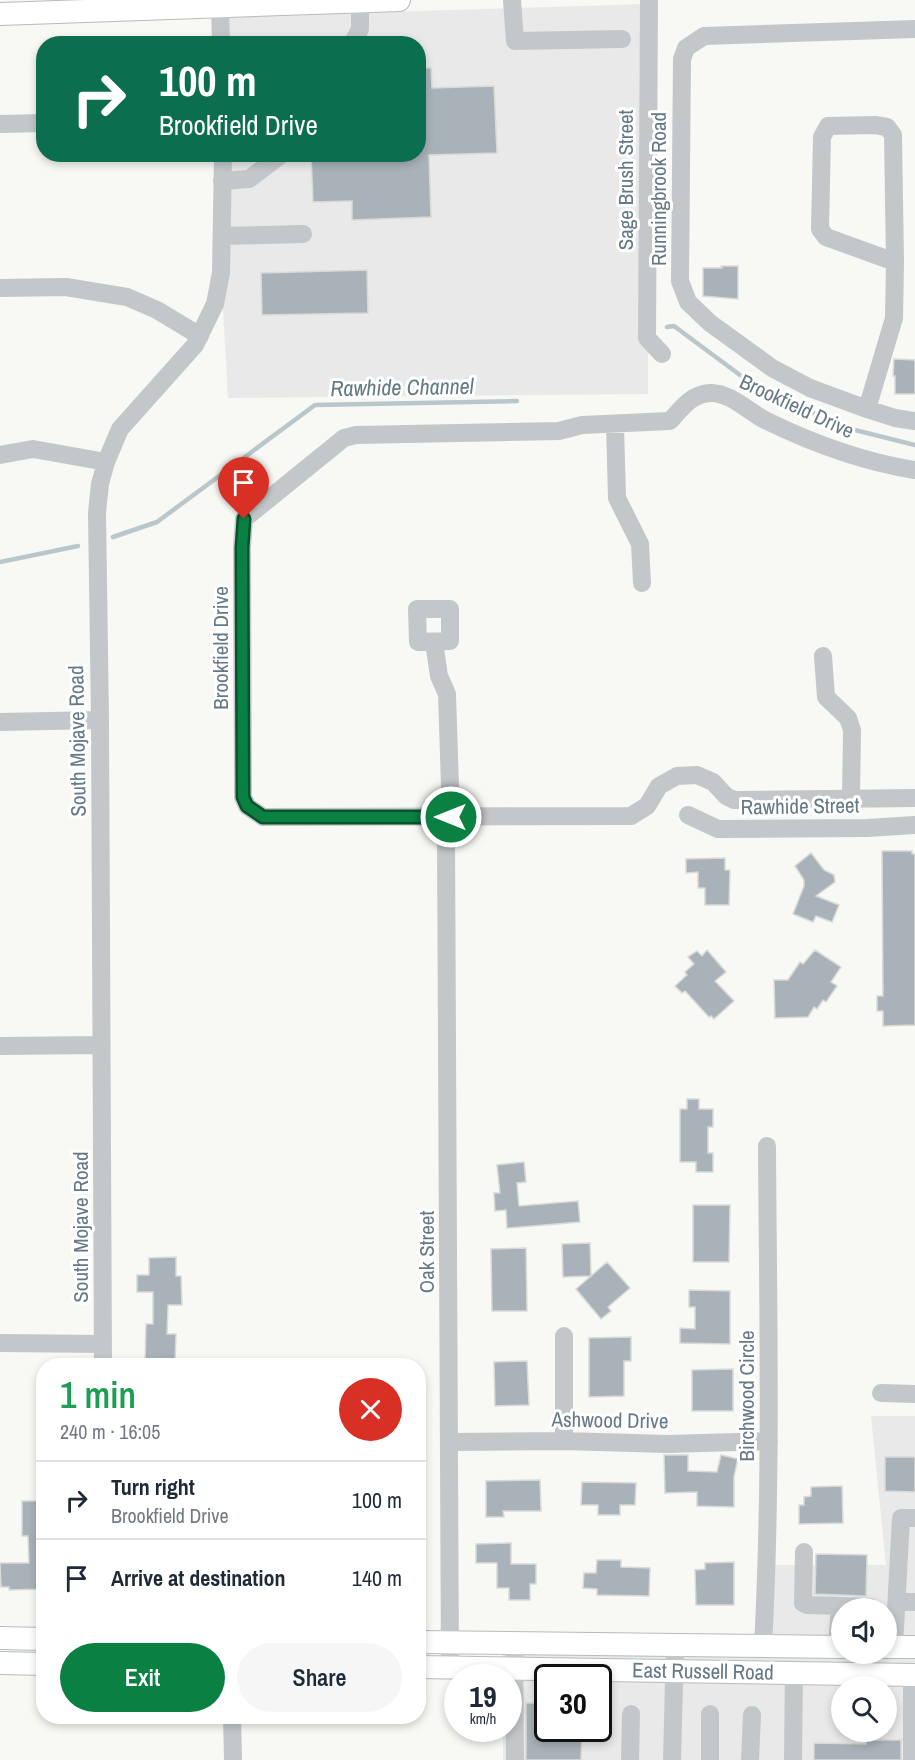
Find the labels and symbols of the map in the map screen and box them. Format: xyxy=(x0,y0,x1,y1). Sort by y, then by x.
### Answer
street label: Sage Brush Street xyxy=(611,109,640,250)
street label: Runningbrook Road xyxy=(644,112,673,266)
street label: Brookfield Drive xyxy=(735,367,859,445)
water label: Rawhide Channel xyxy=(330,371,475,403)
pin xyxy=(218,457,269,519)
street label: Brookfield Drive xyxy=(206,586,235,710)
street label: South Mojave Road xyxy=(61,665,93,817)
position arrow xyxy=(419,785,483,849)
street label: Rawhide Street xyxy=(740,790,860,822)
street label: South Mojave Road xyxy=(66,1151,95,1303)
street label: Oak Street xyxy=(412,1211,441,1293)
street label: Birchwood Circle xyxy=(732,1330,761,1462)
street label: Ashwood Drive xyxy=(550,1404,669,1436)
street label: East Russell Road xyxy=(632,1655,774,1687)
speed limit sign: 30 xyxy=(534,1664,612,1742)

